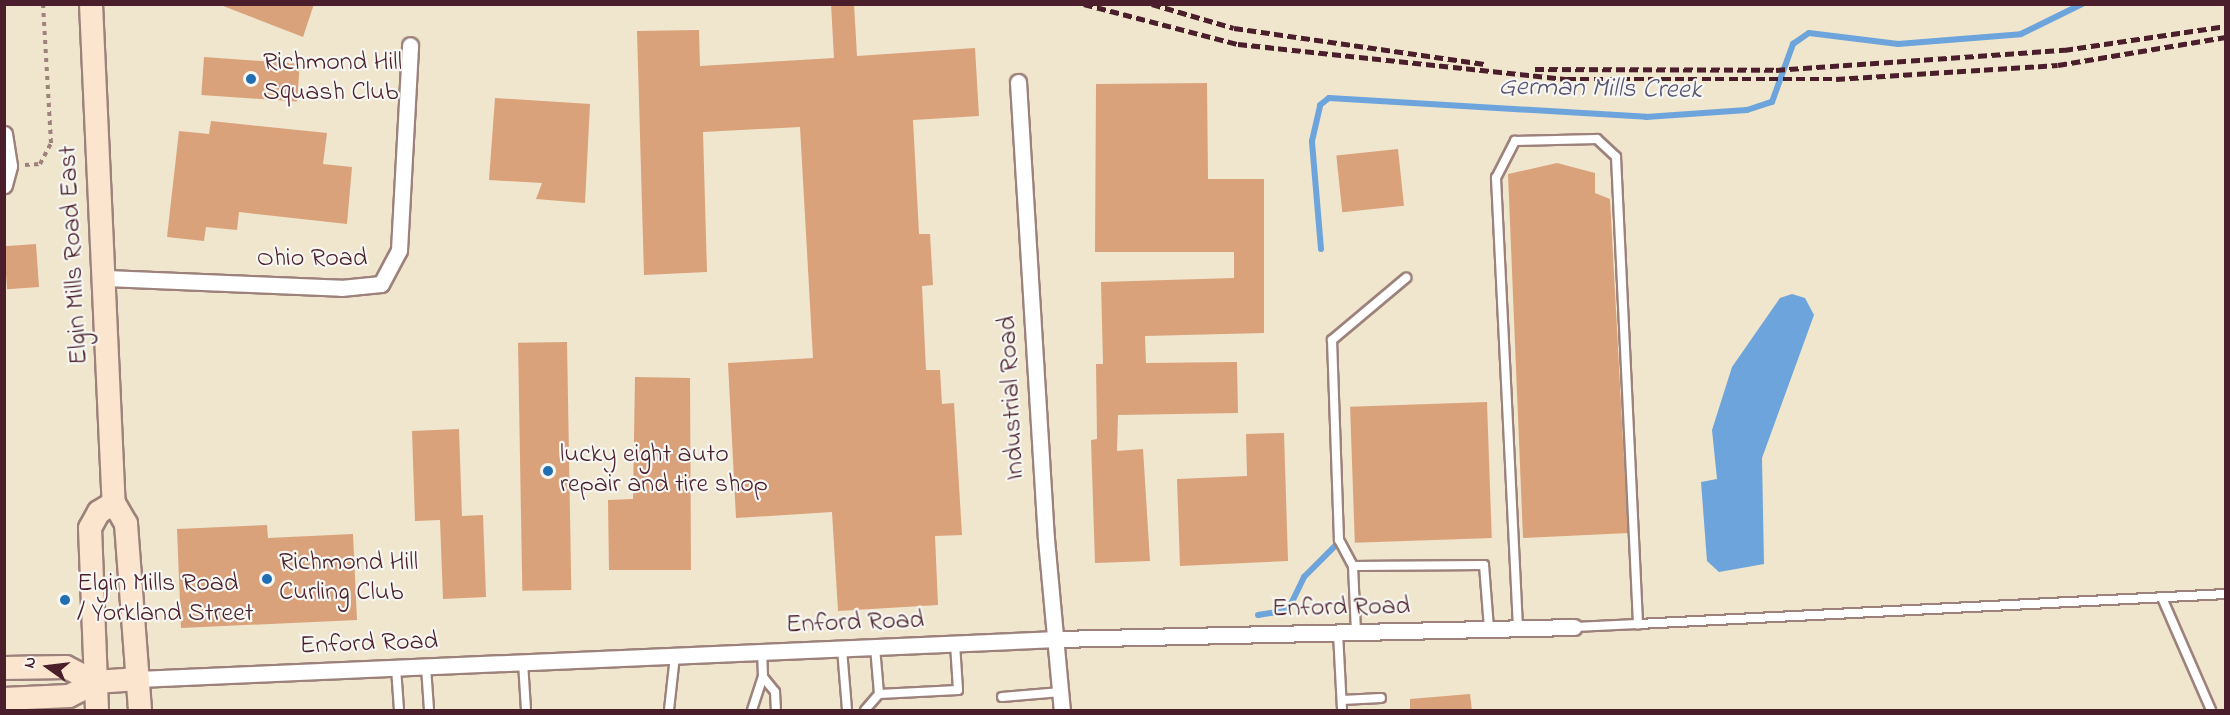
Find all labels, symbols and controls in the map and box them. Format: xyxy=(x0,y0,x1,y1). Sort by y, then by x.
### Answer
place label: Richmond Hill Squash Club xyxy=(263,48,402,110)
water label: German Mills Creek xyxy=(1498,71,1702,107)
marker: Richmond Hill Squash Club xyxy=(244,72,258,86)
street label: Elgin Mills Road East xyxy=(54,145,96,365)
street label: Ohio Road xyxy=(257,244,367,276)
street label: Industrial Road xyxy=(993,315,1033,481)
place label: lucky eight auto repair and tire shop xyxy=(560,440,768,502)
marker: lucky eight auto repair and tire shop xyxy=(541,464,555,478)
place label: Richmond Hill Curling Club xyxy=(279,548,418,610)
place label: Elgin Mills Road / Yorkland Street xyxy=(77,569,254,630)
marker: Richmond Hill Curling Club xyxy=(260,572,274,586)
street label: Enford Road xyxy=(1272,592,1410,626)
marker: Elgin Mills Road / Yorkland Street xyxy=(58,593,72,607)
street label: Enford Road xyxy=(785,606,925,642)
street label: Enford Road xyxy=(299,627,439,663)
north arrow xyxy=(18,637,78,697)
text: N xyxy=(18,654,43,671)

